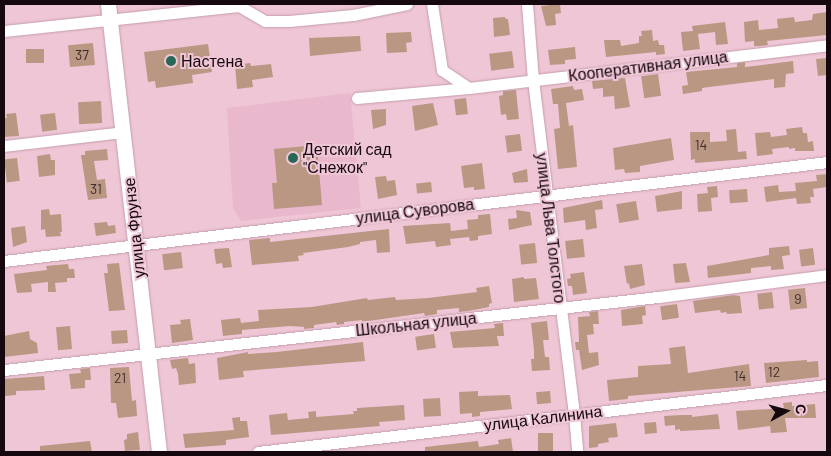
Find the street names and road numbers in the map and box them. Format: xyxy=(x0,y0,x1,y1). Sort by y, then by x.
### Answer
street label: Кооперативная улица xyxy=(567,47,729,85)
street label: улица Льва Толстого xyxy=(532,152,570,304)
street label: улица Фрунзе xyxy=(119,177,149,279)
street label: улица Суворова xyxy=(355,194,475,228)
street label: Школьная улица xyxy=(355,308,477,340)
street label: улица Калинина xyxy=(483,401,603,435)

